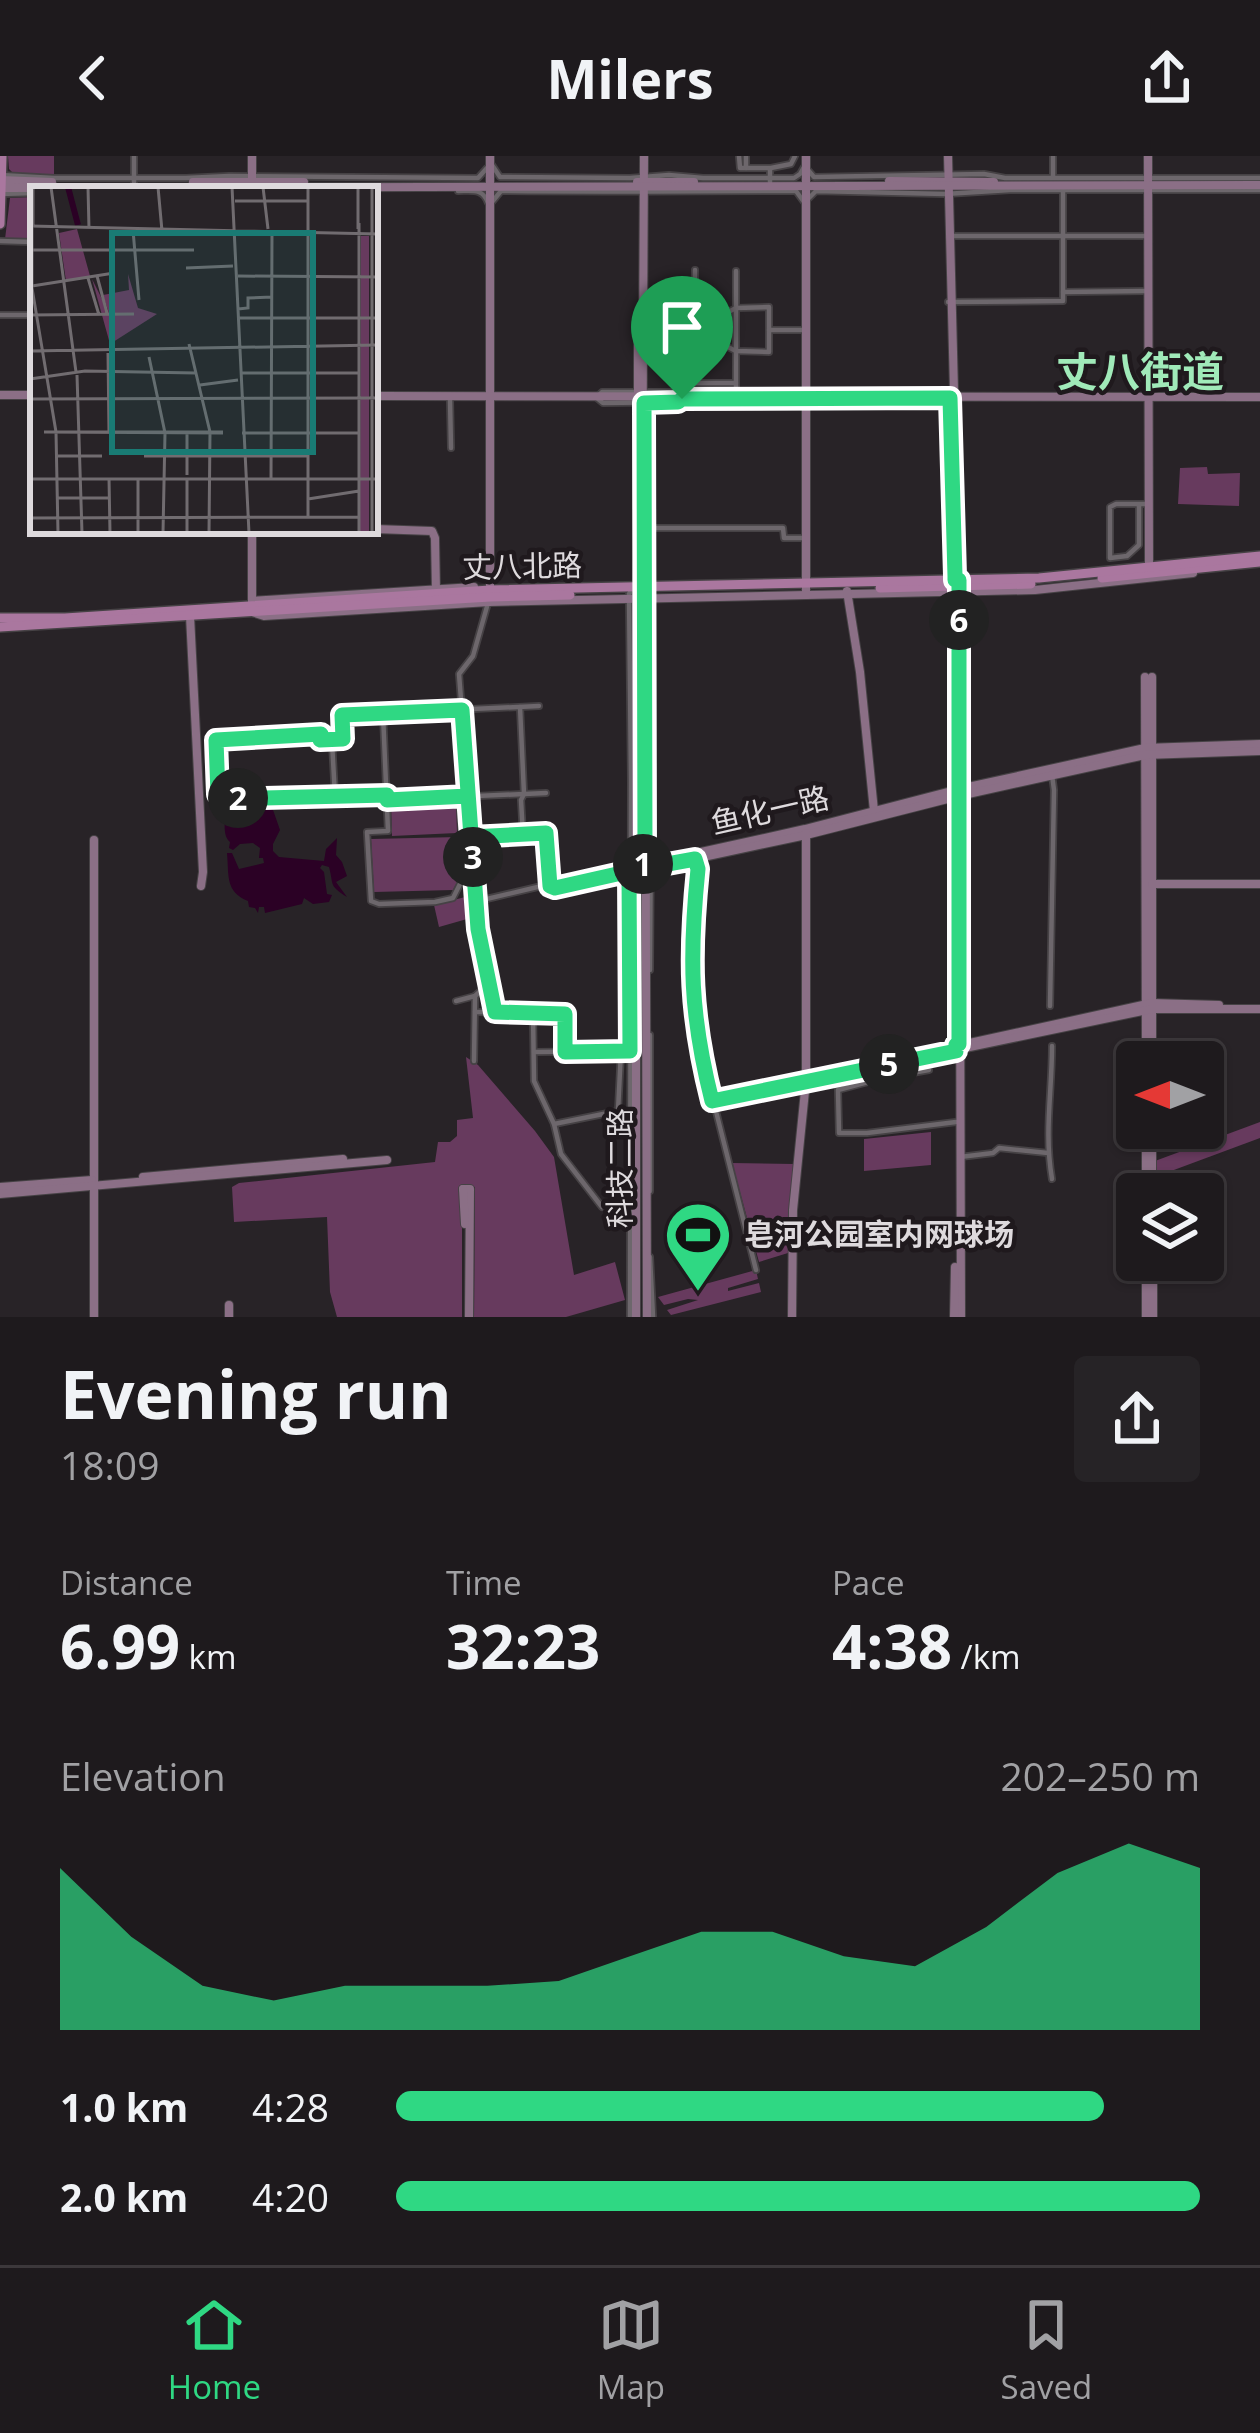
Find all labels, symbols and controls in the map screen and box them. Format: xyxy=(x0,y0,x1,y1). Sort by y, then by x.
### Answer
text: Milers xyxy=(546,41,714,115)
icon: back xyxy=(60,45,126,111)
icon: share xyxy=(1134,45,1200,111)
inset map xyxy=(30,186,378,534)
pin xyxy=(631,276,733,399)
icon: arrive xyxy=(649,294,715,360)
district label: 丈八街道 xyxy=(1056,342,1224,399)
street label: 丈八北路 xyxy=(462,544,582,587)
pin: 6 xyxy=(929,590,989,650)
text: 6 xyxy=(950,597,968,642)
pin: 2 xyxy=(208,768,268,828)
text: 2 xyxy=(229,775,247,820)
street label: 鱼化一路 xyxy=(707,776,833,843)
pin: 3 xyxy=(443,827,503,887)
text: 3 xyxy=(464,834,482,879)
pin: 1 xyxy=(613,834,673,894)
text: 1 xyxy=(634,841,652,886)
pin: 5 xyxy=(859,1034,919,1094)
text: 5 xyxy=(880,1041,898,1086)
north arrow xyxy=(1116,1041,1224,1149)
map controls xyxy=(1116,1041,1224,1281)
street label: 科技二路 xyxy=(599,1108,640,1228)
button: layers xyxy=(1116,1173,1224,1281)
sports icon: 皂河公园室内网球场 xyxy=(663,1200,733,1294)
place label: 皂河公园室内网球场 xyxy=(744,1213,1014,1254)
text: Evening run xyxy=(60,1348,452,1438)
button: share xyxy=(1074,1356,1200,1482)
text: 18:09 xyxy=(60,1438,159,1491)
text: Distance xyxy=(60,1560,193,1605)
text: Time xyxy=(446,1560,522,1605)
text: Pace xyxy=(832,1560,905,1605)
text: 6.99 xyxy=(60,1605,180,1687)
text: 32:23 xyxy=(446,1605,600,1687)
text: 4:38 xyxy=(832,1605,952,1687)
text: km xyxy=(180,1634,237,1679)
text: /km xyxy=(952,1634,1021,1679)
text: Elevation xyxy=(60,1749,226,1802)
text: 202–250 m xyxy=(1000,1749,1200,1802)
text: 1.0 km xyxy=(60,2080,188,2133)
text: 4:28 xyxy=(252,2080,329,2133)
text: 2.0 km xyxy=(60,2170,188,2223)
text: 4:20 xyxy=(252,2170,329,2223)
tab: Home xyxy=(168,2292,261,2409)
tab: Map xyxy=(597,2292,665,2409)
tab: Saved xyxy=(1001,2292,1092,2409)

